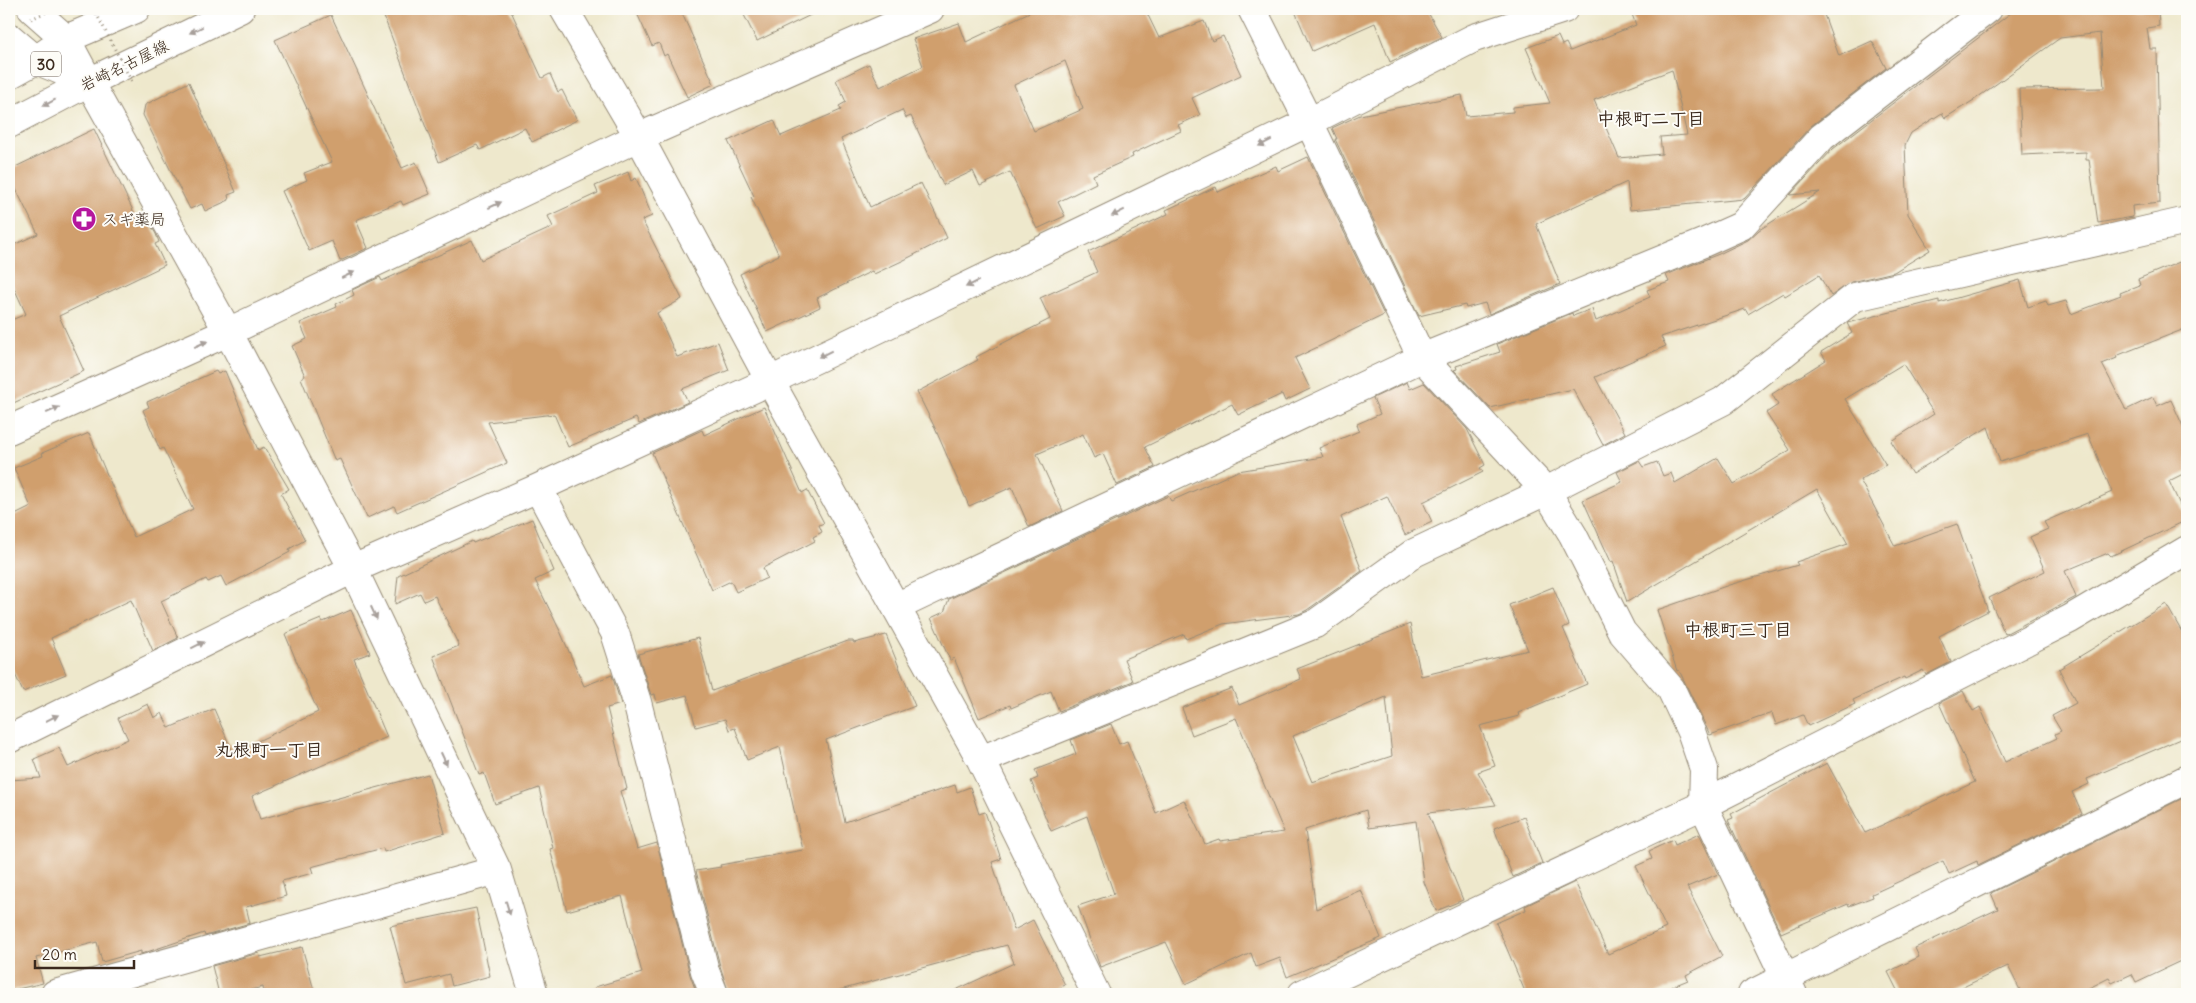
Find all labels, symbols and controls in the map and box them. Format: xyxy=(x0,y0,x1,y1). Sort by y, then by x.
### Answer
one-way arrow xyxy=(189,26,203,34)
street label: 岩崎名古屋線 xyxy=(76,35,172,95)
road number: 30 xyxy=(31,52,61,76)
one-way arrow xyxy=(42,99,56,107)
district label: 中根町二丁目 xyxy=(1597,107,1705,130)
one-way arrow xyxy=(1258,139,1272,147)
one-way arrow xyxy=(488,201,502,209)
pharmacy icon: スギ薬局 xyxy=(71,206,97,232)
place label: スギ薬局 xyxy=(102,209,166,229)
one-way arrow xyxy=(1111,210,1125,218)
one-way arrow xyxy=(341,270,356,279)
one-way arrow xyxy=(965,280,979,288)
one-way arrow xyxy=(194,339,208,347)
one-way arrow xyxy=(818,350,833,358)
one-way arrow xyxy=(46,406,60,414)
one-way arrow xyxy=(371,606,379,620)
district label: 中根町三丁目 xyxy=(1684,618,1792,641)
one-way arrow xyxy=(191,641,205,649)
one-way arrow xyxy=(45,713,60,722)
district label: 丸根町一丁目 xyxy=(215,738,323,761)
one-way arrow xyxy=(440,752,448,766)
one-way arrow xyxy=(505,901,513,916)
scale bar xyxy=(35,938,134,970)
text: 20 m xyxy=(42,945,77,964)

